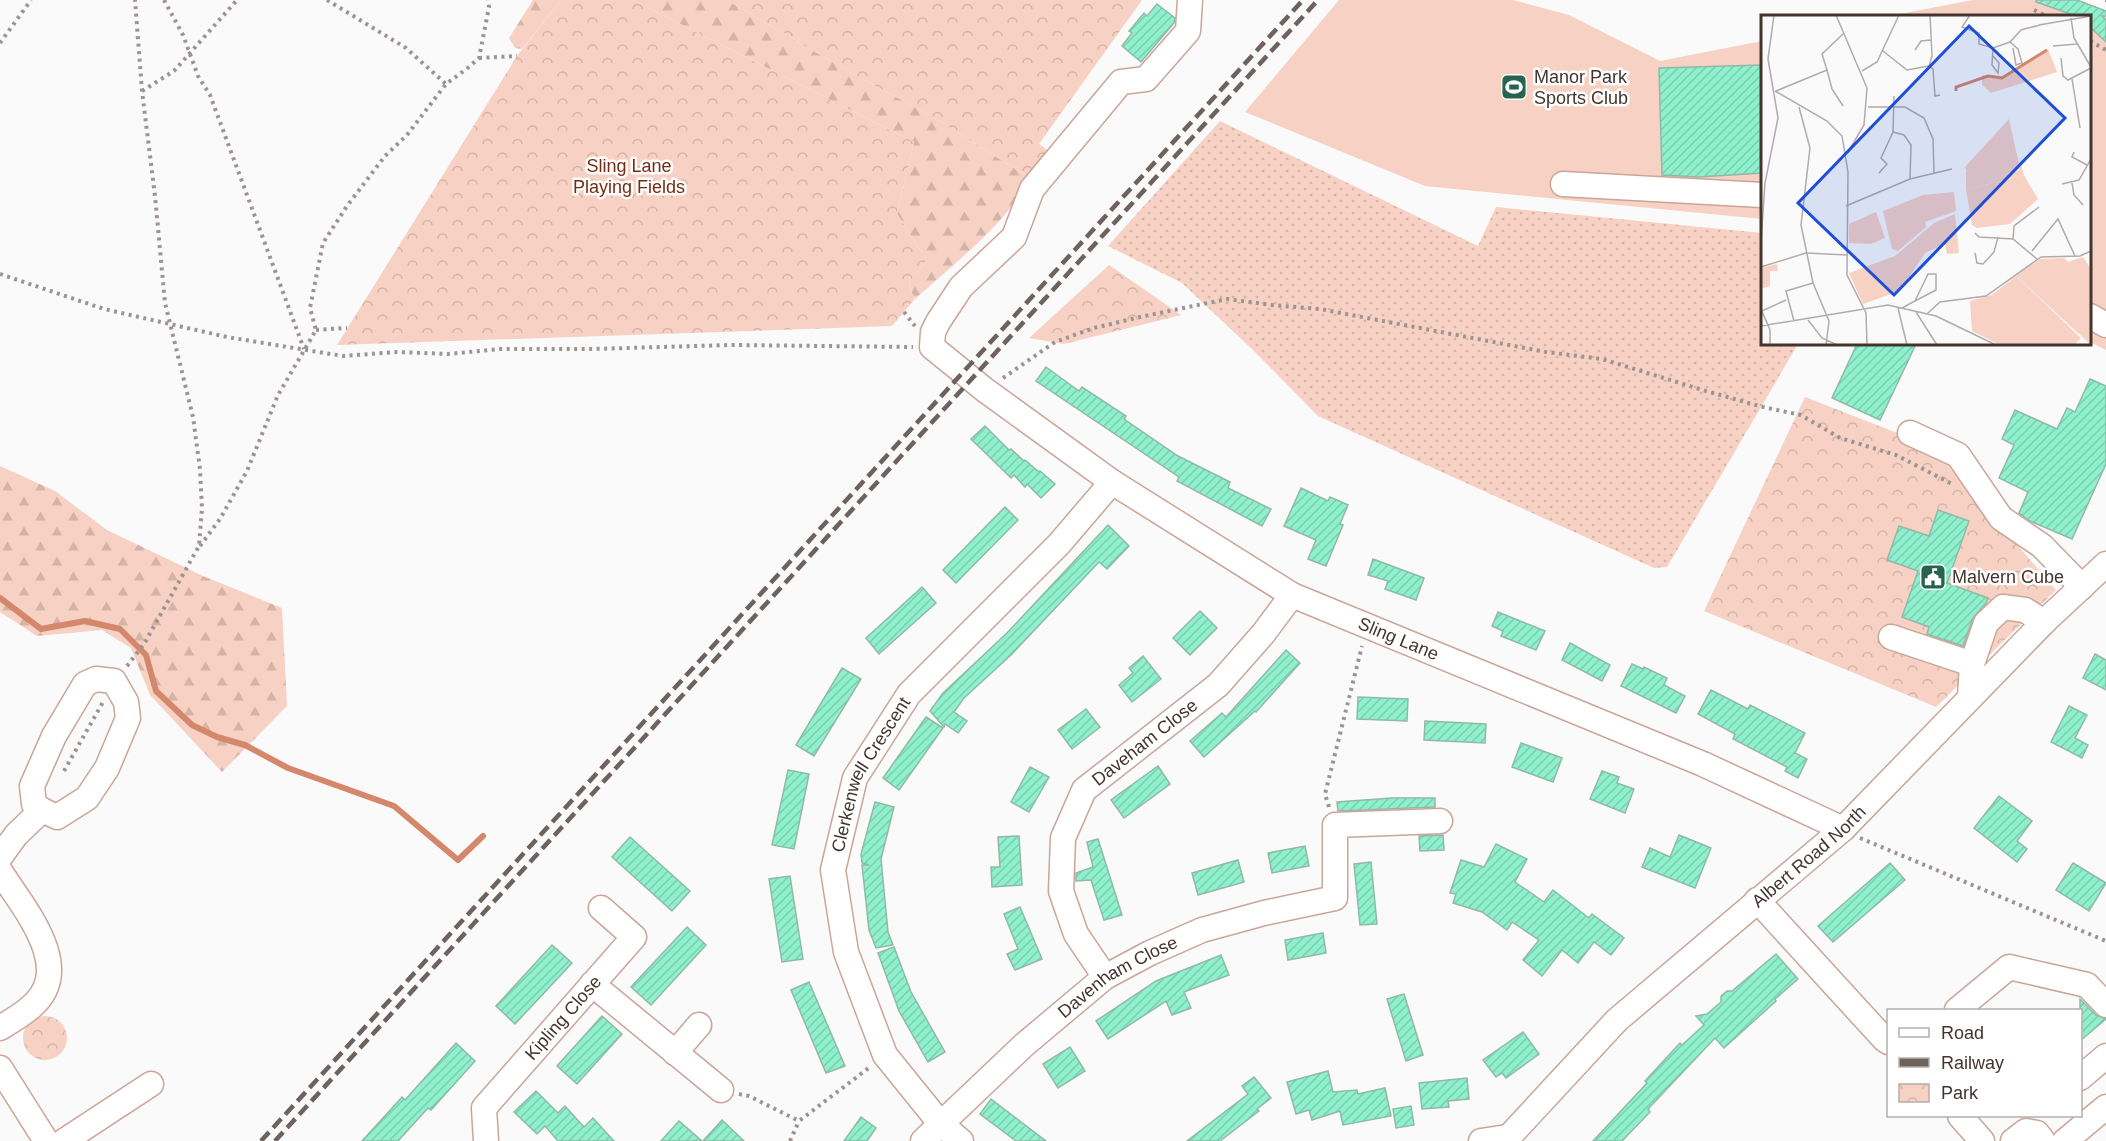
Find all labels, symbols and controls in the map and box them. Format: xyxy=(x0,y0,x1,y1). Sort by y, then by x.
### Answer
inset map xyxy=(1761,15,2091,345)
place label: Manor Park Sports Club xyxy=(1534,67,1628,108)
sports icon: Manor Park Sports Club xyxy=(1499,72,1529,102)
park label: Sling Lane Playing Fields xyxy=(573,156,685,197)
public building icon: Malvern Cube xyxy=(1918,562,1948,592)
place label: Malvern Cube xyxy=(1952,567,2064,587)
street label: Sling Lane xyxy=(1355,613,1442,664)
street label: Clerkenwell Crescent xyxy=(828,693,914,854)
street label: Daveham Close xyxy=(1088,695,1201,790)
street label: Albert Road North xyxy=(1748,802,1870,911)
street label: Davenham Close xyxy=(1054,932,1181,1022)
street label: Kipling Close xyxy=(521,972,605,1064)
legend xyxy=(1887,1009,2082,1117)
text: Road xyxy=(1941,1023,1984,1043)
text: Railway xyxy=(1941,1053,2004,1073)
text: Park xyxy=(1941,1083,1979,1103)

